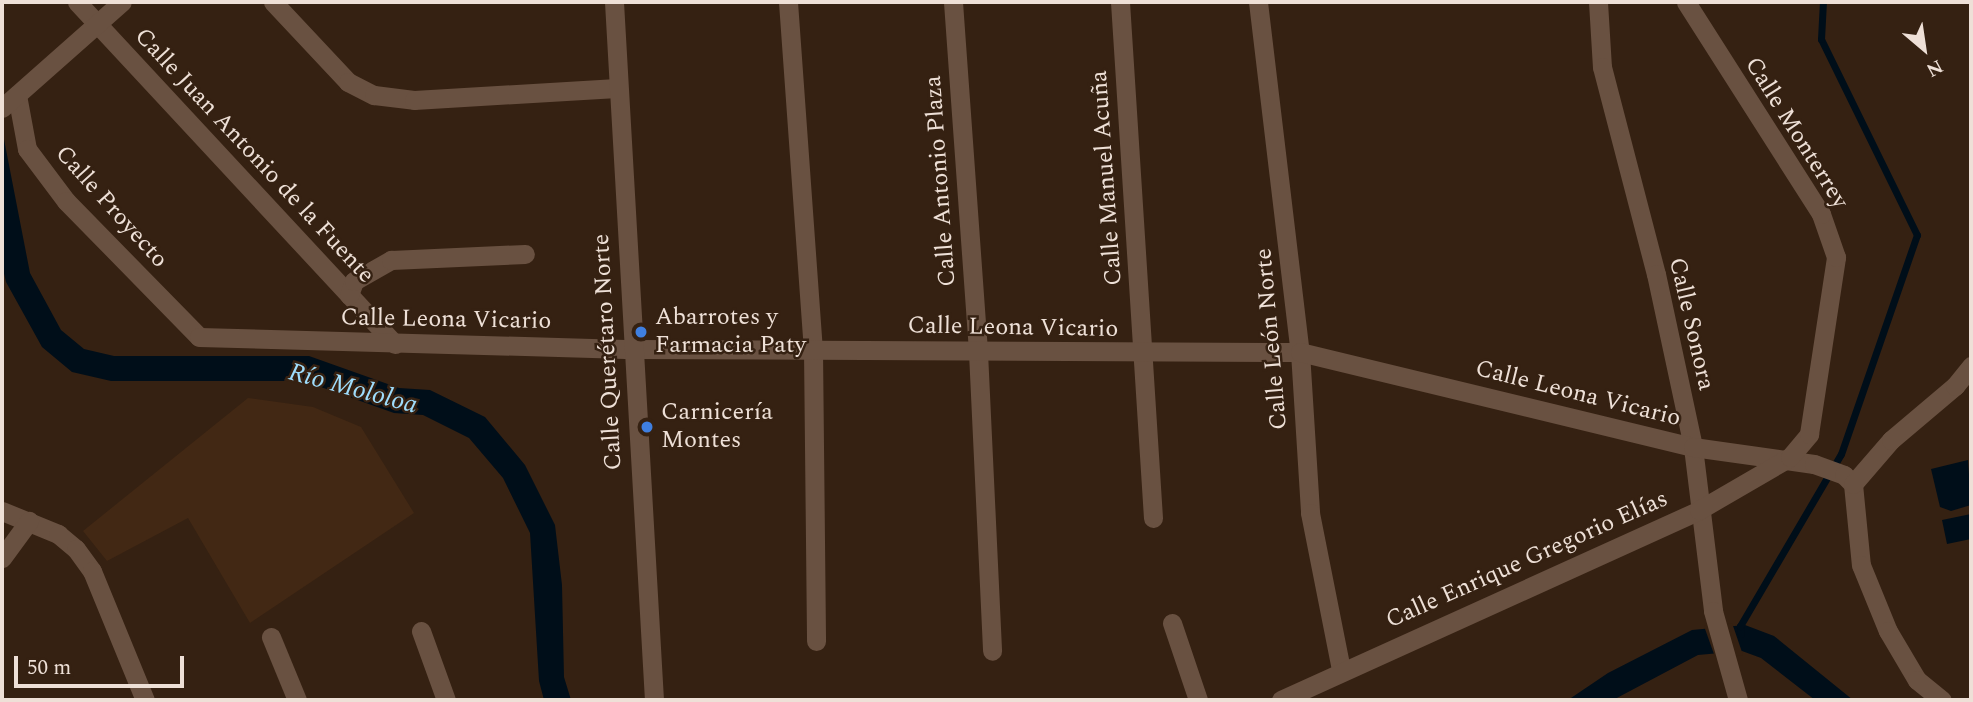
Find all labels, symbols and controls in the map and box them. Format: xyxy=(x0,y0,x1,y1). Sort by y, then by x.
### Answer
north arrow xyxy=(1889,14,1959,84)
street label: Calle Juan Antonio de la Fuente xyxy=(128,22,380,290)
text: N xyxy=(1921,51,1948,84)
street label: Calle Monterrey xyxy=(1738,52,1854,214)
street label: Calle Manuel Acuña xyxy=(1085,69,1129,287)
street label: Calle Antonio Plaza xyxy=(919,74,963,288)
street label: Calle Proyecto xyxy=(49,140,173,274)
street label: Calle Querétaro Norte xyxy=(587,233,629,471)
street label: Calle León Norte xyxy=(1250,247,1294,431)
street label: Calle Sonora xyxy=(1662,255,1720,393)
street label: Calle Leona Vicario xyxy=(340,304,552,336)
place label: Abarrotes y Farmacia Paty xyxy=(655,304,806,360)
street label: Calle Leona Vicario xyxy=(907,312,1119,344)
marker: Abarrotes y Farmacia Paty xyxy=(633,324,649,340)
street label: Calle Leona Vicario xyxy=(1472,355,1684,433)
water label: Río Mololoa xyxy=(285,357,421,421)
place label: Carnicería Montes xyxy=(661,399,773,455)
marker: Carnicería Montes xyxy=(639,419,655,435)
street label: Calle Enrique Gregorio Elías xyxy=(1382,485,1672,635)
scale bar xyxy=(18,642,187,686)
text: 50 m xyxy=(27,652,71,684)

